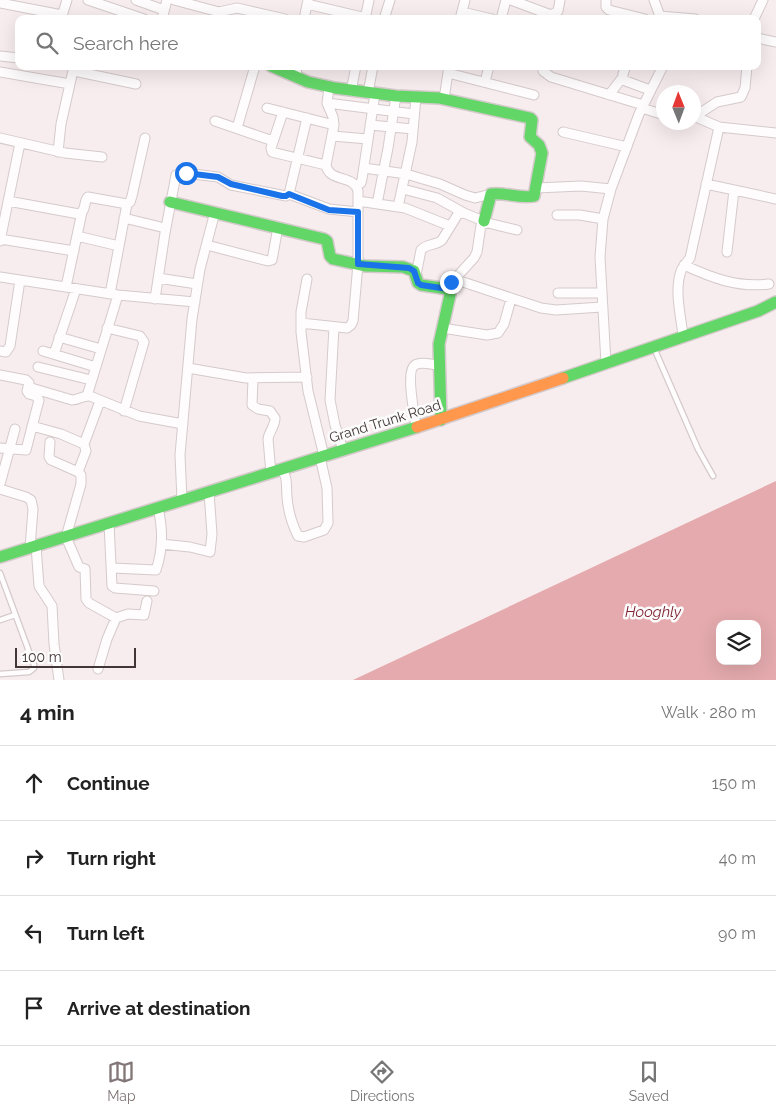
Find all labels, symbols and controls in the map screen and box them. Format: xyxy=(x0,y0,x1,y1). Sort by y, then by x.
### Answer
search box xyxy=(15,15,761,70)
icon: search xyxy=(33,29,61,57)
text: Search here xyxy=(73,32,179,54)
north arrow xyxy=(656,85,701,130)
route start xyxy=(175,162,198,185)
route end xyxy=(440,271,463,294)
street label: Grand Trunk Road xyxy=(327,396,443,446)
water label: Hooghly xyxy=(625,603,682,621)
map controls xyxy=(716,620,761,665)
button: layers xyxy=(716,620,761,665)
scale bar xyxy=(15,645,136,668)
text: 100 m xyxy=(22,649,62,665)
text: 4 min xyxy=(20,700,75,725)
text: Walk · 280 m xyxy=(661,703,756,722)
icon: ahead xyxy=(20,769,48,797)
text: Continue xyxy=(67,772,150,794)
text: 150 m xyxy=(712,774,756,793)
icon: right xyxy=(20,844,48,872)
text: Turn right xyxy=(67,847,156,869)
text: 40 m xyxy=(719,849,756,868)
icon: left xyxy=(20,919,48,947)
text: Turn left xyxy=(67,922,144,944)
text: 90 m xyxy=(718,924,756,943)
icon: arrive xyxy=(20,994,48,1022)
text: Arrive at destination xyxy=(67,997,251,1019)
tab: Map xyxy=(107,1058,136,1104)
tab: Directions xyxy=(350,1058,415,1104)
tab: Saved xyxy=(629,1058,669,1104)

